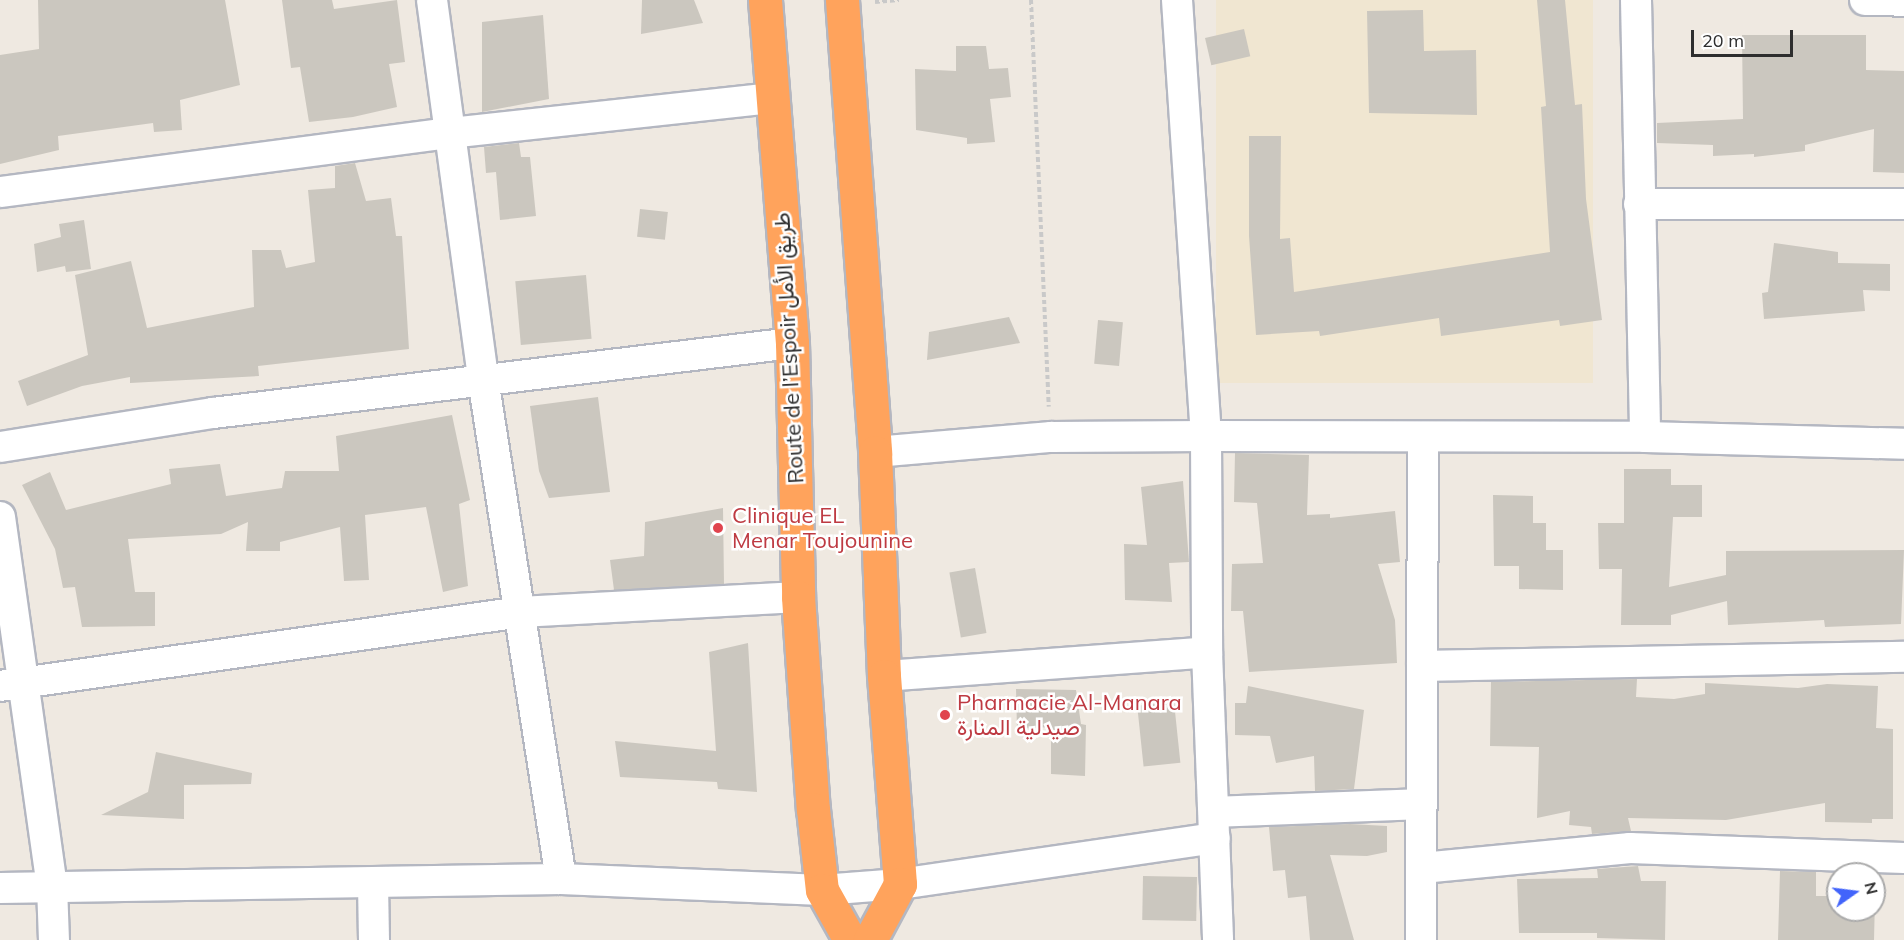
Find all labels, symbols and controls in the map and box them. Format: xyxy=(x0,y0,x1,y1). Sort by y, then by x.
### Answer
scale bar xyxy=(1694,18,1796,56)
text: 20 m xyxy=(1702,29,1744,52)
street label: Route de l’Espoir طريق الأمل xyxy=(769,212,809,484)
place label: Clinique EL Menar Toujounine xyxy=(732,502,913,554)
marker: Clinique EL Menar Toujounine xyxy=(709,519,727,537)
place label: Pharmacie Al-Manara صيدلية المنارة xyxy=(957,689,1182,740)
marker: Pharmacie Al-Manara صيدلية المنارة xyxy=(938,708,952,722)
north arrow xyxy=(1826,862,1886,922)
text: N xyxy=(1860,880,1883,896)

